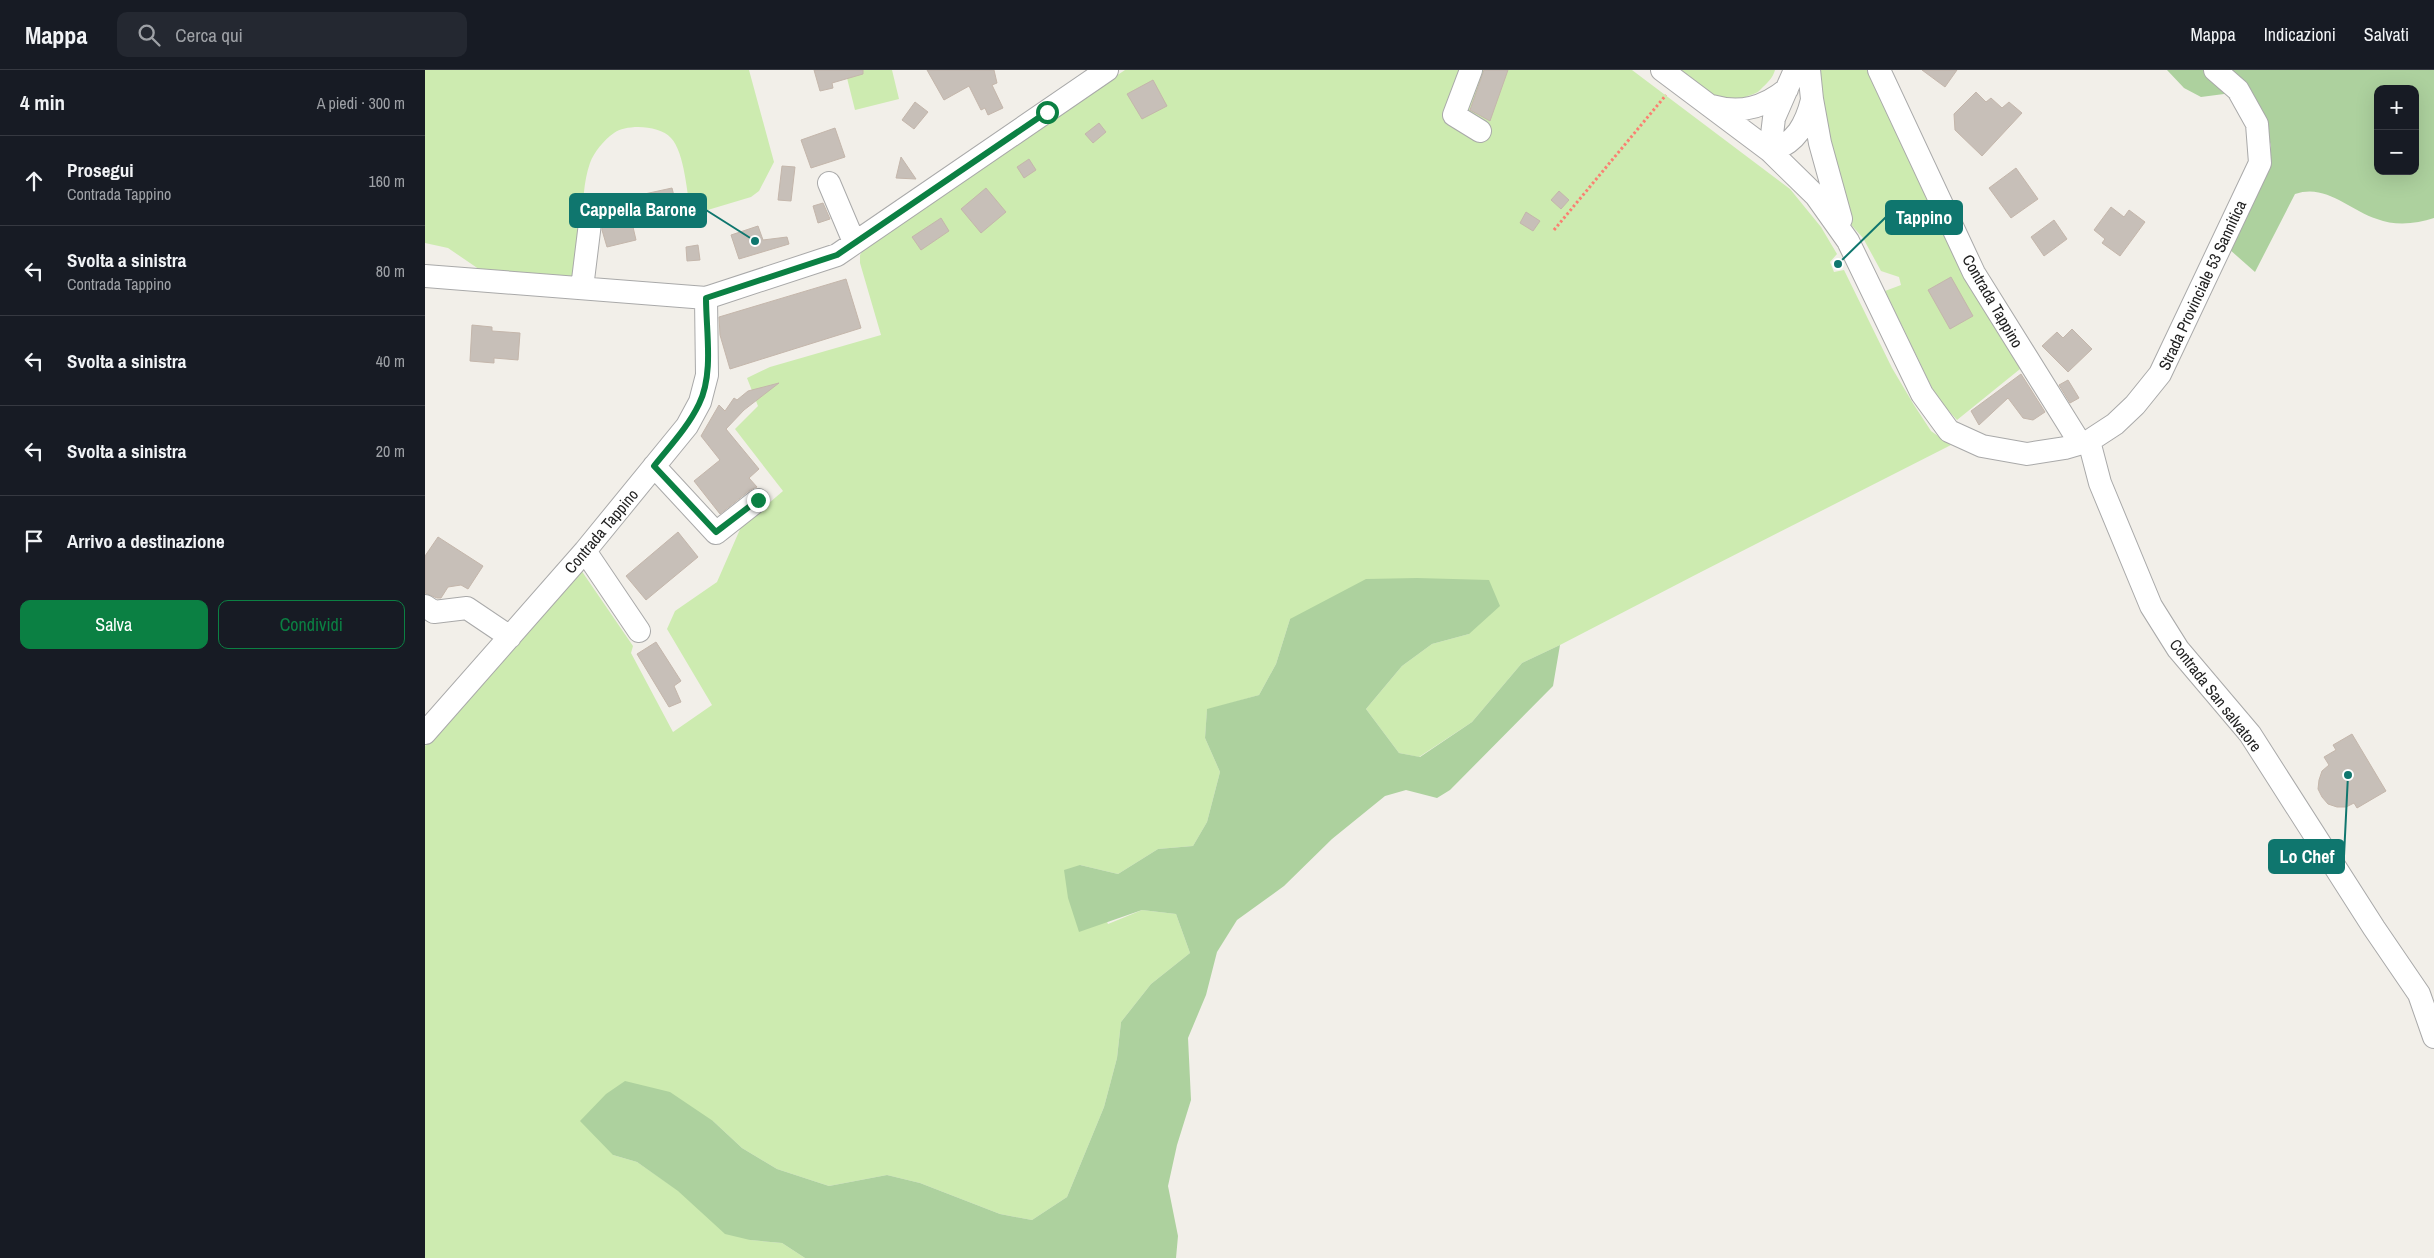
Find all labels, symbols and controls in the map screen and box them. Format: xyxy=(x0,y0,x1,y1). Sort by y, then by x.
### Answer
search box xyxy=(117,12,467,57)
text: Mappa xyxy=(25,19,87,51)
icon: search xyxy=(135,21,163,49)
text: Cerca qui xyxy=(175,22,243,48)
text: Mappa xyxy=(2191,22,2236,47)
text: Indicazioni xyxy=(2264,22,2336,47)
text: Salvati xyxy=(2364,22,2409,47)
map controls xyxy=(2374,85,2419,175)
button: + xyxy=(2374,85,2419,130)
text: 4 min xyxy=(20,88,65,117)
text: A piedi · 300 m xyxy=(317,92,405,114)
route start xyxy=(1036,101,1059,124)
button: − xyxy=(2374,130,2419,175)
text: Prosegui xyxy=(67,157,134,183)
icon: ahead xyxy=(20,167,48,195)
text: 160 m xyxy=(369,170,405,192)
text: Contrada Tappino xyxy=(67,183,171,205)
callout: Cappella Barone xyxy=(570,194,706,227)
street label: Strada Provinciale 53 Sannitica xyxy=(2153,196,2251,374)
text: Cappella Barone xyxy=(580,197,696,222)
callout: Tappino xyxy=(1886,201,1962,234)
text: Tappino xyxy=(1896,205,1952,230)
text: Svolta a sinistra xyxy=(67,247,187,273)
street label: Contrada Tappino xyxy=(1957,250,2029,352)
icon: left xyxy=(20,257,48,285)
text: 80 m xyxy=(376,260,405,282)
text: Contrada Tappino xyxy=(67,273,171,295)
icon: left xyxy=(20,347,48,375)
text: Svolta a sinistra xyxy=(67,348,187,374)
text: 40 m xyxy=(376,350,405,372)
icon: left xyxy=(20,437,48,465)
text: Svolta a sinistra xyxy=(67,438,187,464)
text: 20 m xyxy=(376,440,405,462)
street label: Contrada Tappino xyxy=(559,484,643,578)
route end xyxy=(747,489,770,512)
icon: arrive xyxy=(20,527,48,555)
text: Arrivo a destinazione xyxy=(67,528,225,554)
button: Salva xyxy=(20,600,208,649)
button: Condividi xyxy=(218,600,405,649)
street label: Contrada San salvatore xyxy=(2165,634,2267,756)
callout: Lo Chef xyxy=(2269,840,2344,873)
text: Lo Chef xyxy=(2280,844,2335,869)

